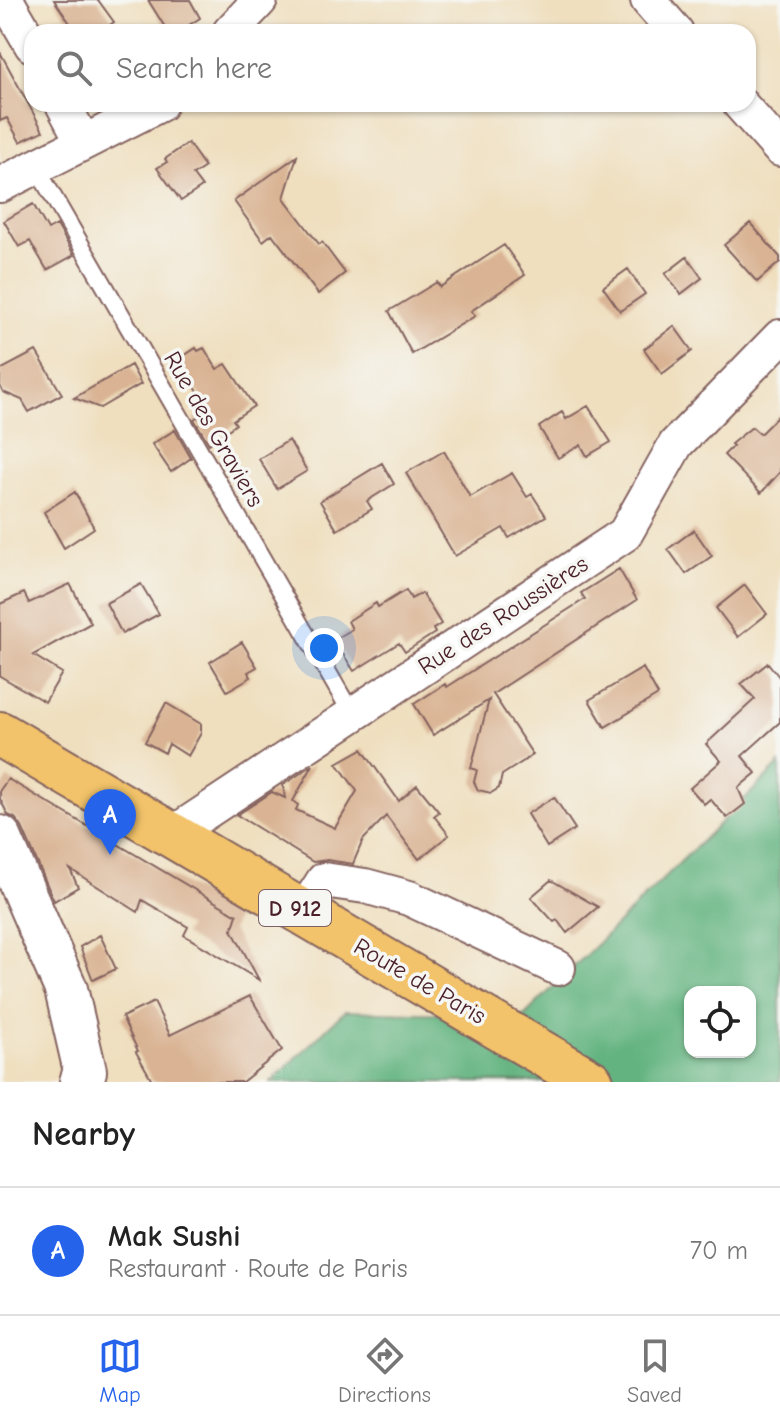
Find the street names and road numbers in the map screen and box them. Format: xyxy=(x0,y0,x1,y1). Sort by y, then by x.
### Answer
street label: Rue des Graviers xyxy=(158,346,270,512)
street label: Rue des Roussières xyxy=(413,550,593,680)
road number: D 912 xyxy=(259,890,331,926)
street label: Route de Paris xyxy=(349,932,491,1030)

